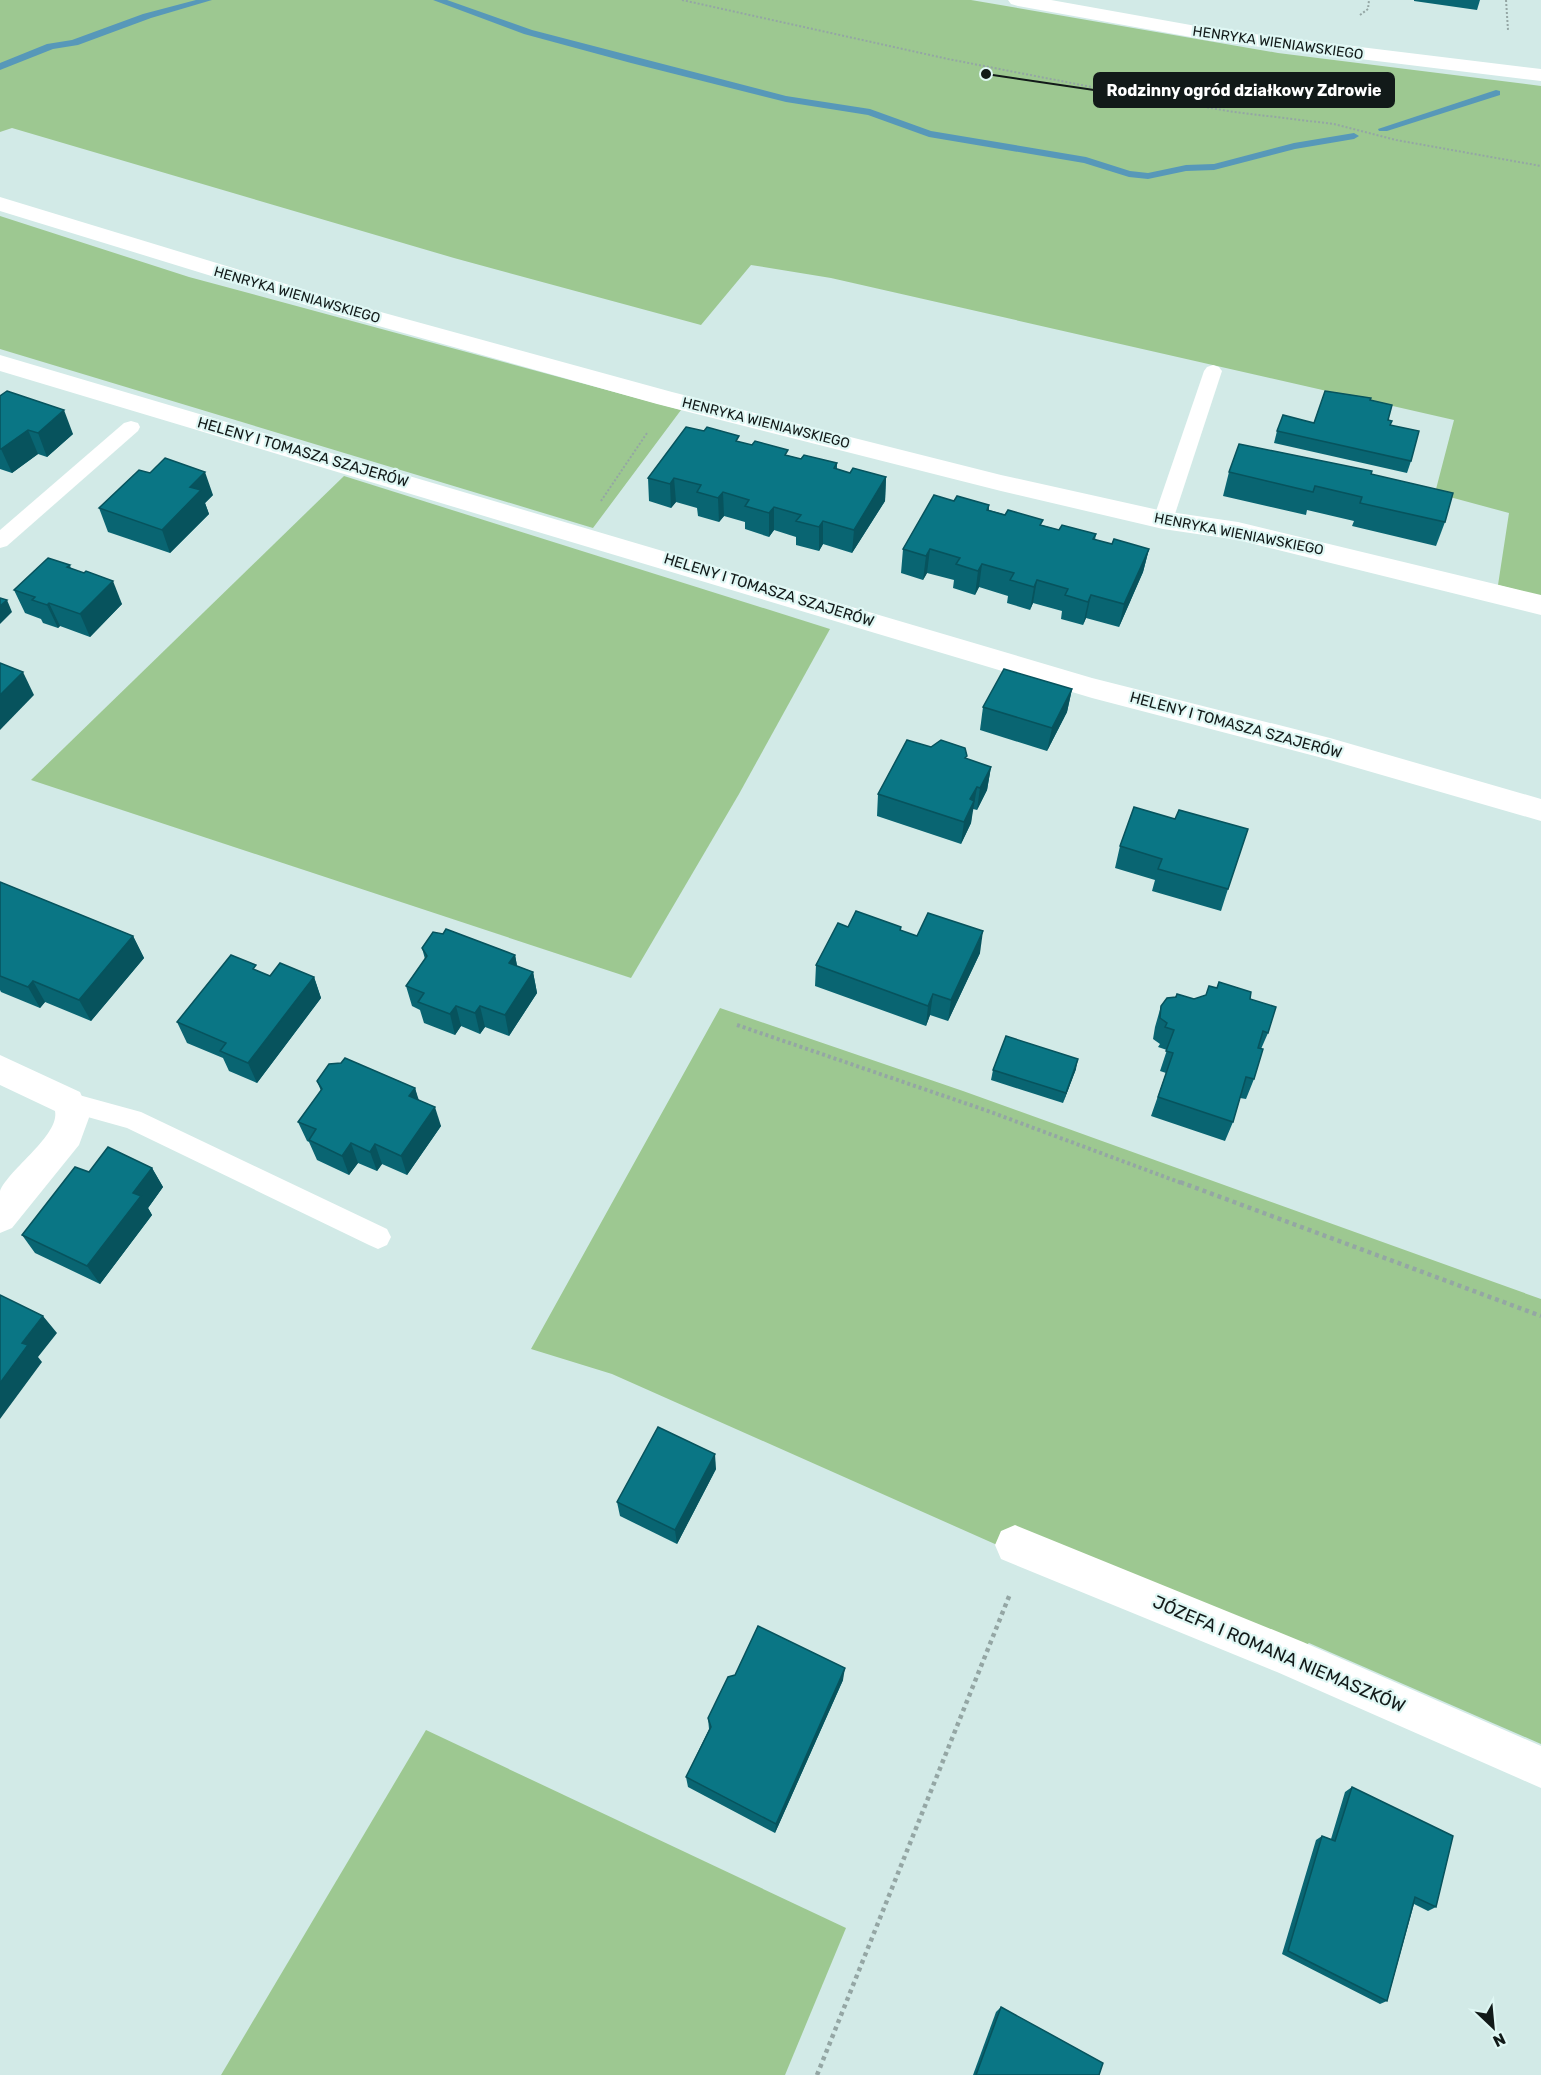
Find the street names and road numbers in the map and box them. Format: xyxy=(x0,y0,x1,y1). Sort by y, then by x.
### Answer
street label: HENRYKA WIENIAWSKIEGO xyxy=(1192,23,1364,63)
street label: HENRYKA WIENIAWSKIEGO xyxy=(212,263,382,327)
street label: HENRYKA WIENIAWSKIEGO xyxy=(680,394,852,452)
street label: HELENY I TOMASZA SZAJERÓW xyxy=(195,413,411,491)
street label: HENRYKA WIENIAWSKIEGO xyxy=(1153,509,1325,559)
street label: HELENY I TOMASZA SZAJERÓW xyxy=(662,549,876,631)
street label: HELENY I TOMASZA SZAJERÓW xyxy=(1128,688,1344,762)
street label: JÓZEFA I ROMANA NIEMASZKÓW xyxy=(1149,1591,1409,1717)

